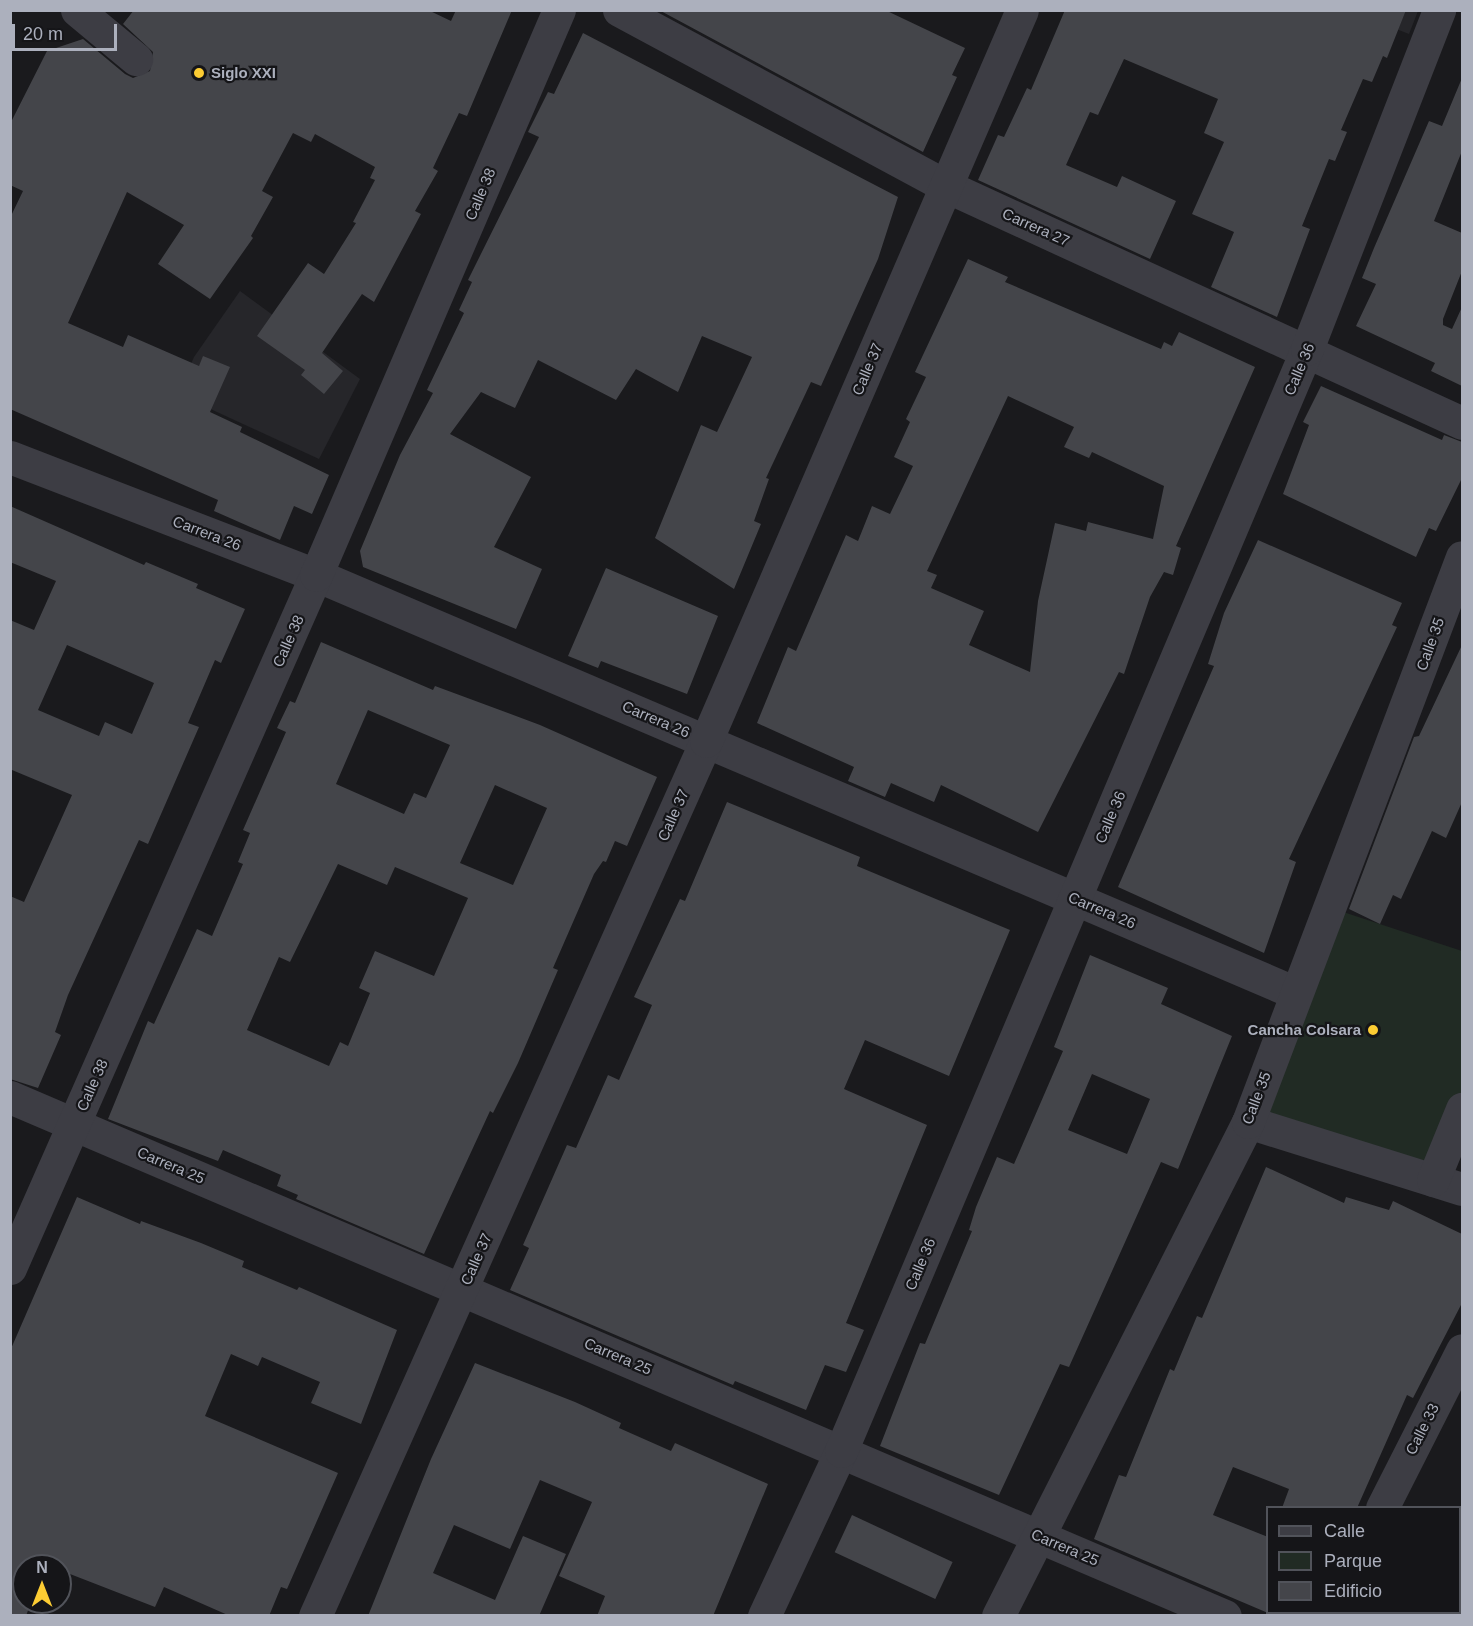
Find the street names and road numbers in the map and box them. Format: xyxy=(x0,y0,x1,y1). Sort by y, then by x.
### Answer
street label: Calle 38 xyxy=(461,165,499,223)
street label: Carrera 27 xyxy=(1000,204,1072,250)
street label: Calle 37 xyxy=(848,340,886,398)
street label: Calle 36 xyxy=(1280,340,1318,398)
street label: Carrera 26 xyxy=(170,512,244,554)
street label: Calle 38 xyxy=(269,612,307,670)
street label: Calle 35 xyxy=(1412,615,1448,673)
street label: Carrera 26 xyxy=(619,697,693,741)
street label: Calle 37 xyxy=(654,786,692,844)
street label: Calle 36 xyxy=(1091,788,1129,846)
street label: Carrera 26 xyxy=(1065,888,1139,932)
street label: Calle 38 xyxy=(73,1056,111,1114)
street label: Calle 35 xyxy=(1238,1069,1274,1127)
street label: Carrera 25 xyxy=(134,1143,208,1187)
street label: Calle 37 xyxy=(457,1230,495,1288)
street label: Calle 36 xyxy=(901,1235,939,1293)
street label: Carrera 25 xyxy=(581,1334,655,1378)
street label: Calle 33 xyxy=(1401,1400,1443,1458)
street label: Carrera 25 xyxy=(1028,1525,1102,1569)

